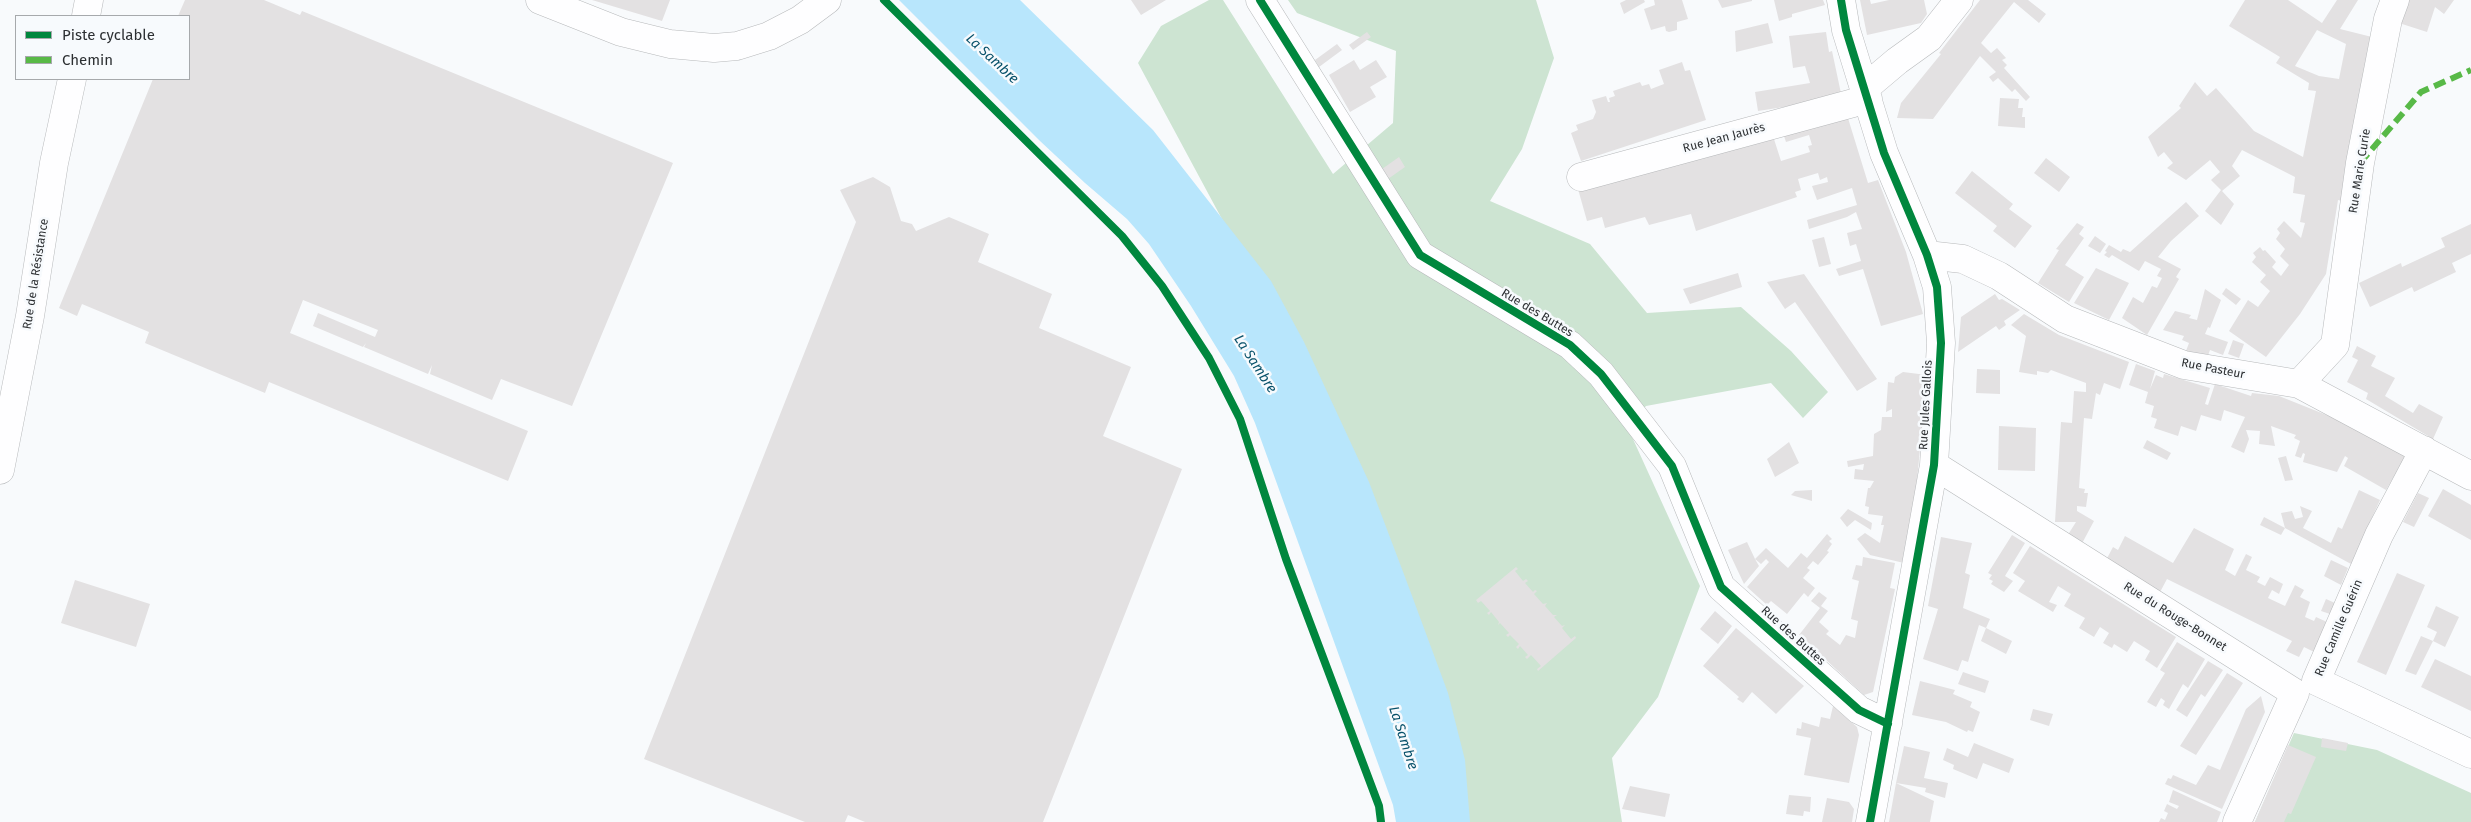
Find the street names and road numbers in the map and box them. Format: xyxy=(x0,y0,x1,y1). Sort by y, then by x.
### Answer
street label: Rue Jean Jaurès xyxy=(1681,120,1767,156)
street label: Rue Marie Curie xyxy=(2346,128,2374,214)
street label: Rue de la Résistance xyxy=(20,218,52,330)
street label: Rue des Buttes xyxy=(1498,286,1576,340)
street label: Rue Pasteur xyxy=(2180,356,2246,382)
street label: Rue Jules Gallois xyxy=(1916,360,1936,450)
street label: Rue Camille Guérin xyxy=(2312,578,2366,678)
street label: Rue du Rouge-Bonnet xyxy=(2121,579,2229,655)
street label: Rue des Buttes xyxy=(1758,603,1828,669)

